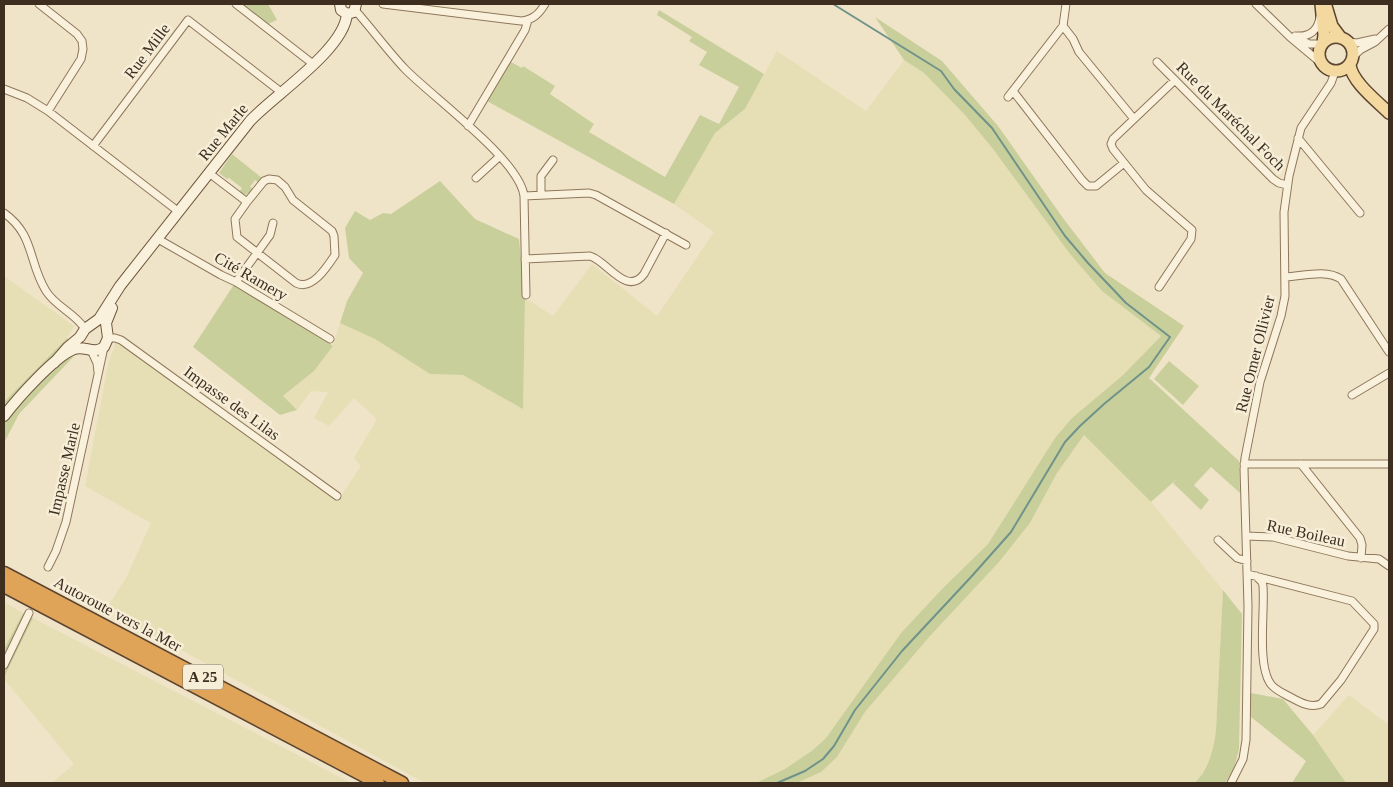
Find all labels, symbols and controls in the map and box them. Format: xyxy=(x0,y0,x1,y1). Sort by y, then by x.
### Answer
street label: Rue Mille xyxy=(121,20,173,82)
street label: Rue du Maréchal Foch xyxy=(1173,58,1289,174)
street label: Rue Marle xyxy=(195,100,251,164)
street label: Cité Ramery xyxy=(211,248,290,305)
street label: Rue Omer Ollivier xyxy=(1232,293,1278,414)
street label: Impasse des Lilas xyxy=(180,363,283,444)
street label: Impasse Marle xyxy=(45,421,84,517)
street label: Rue Boileau xyxy=(1265,516,1347,550)
street label: Autoroute vers la Mer xyxy=(51,573,185,655)
road number: A 25 xyxy=(183,664,223,690)

